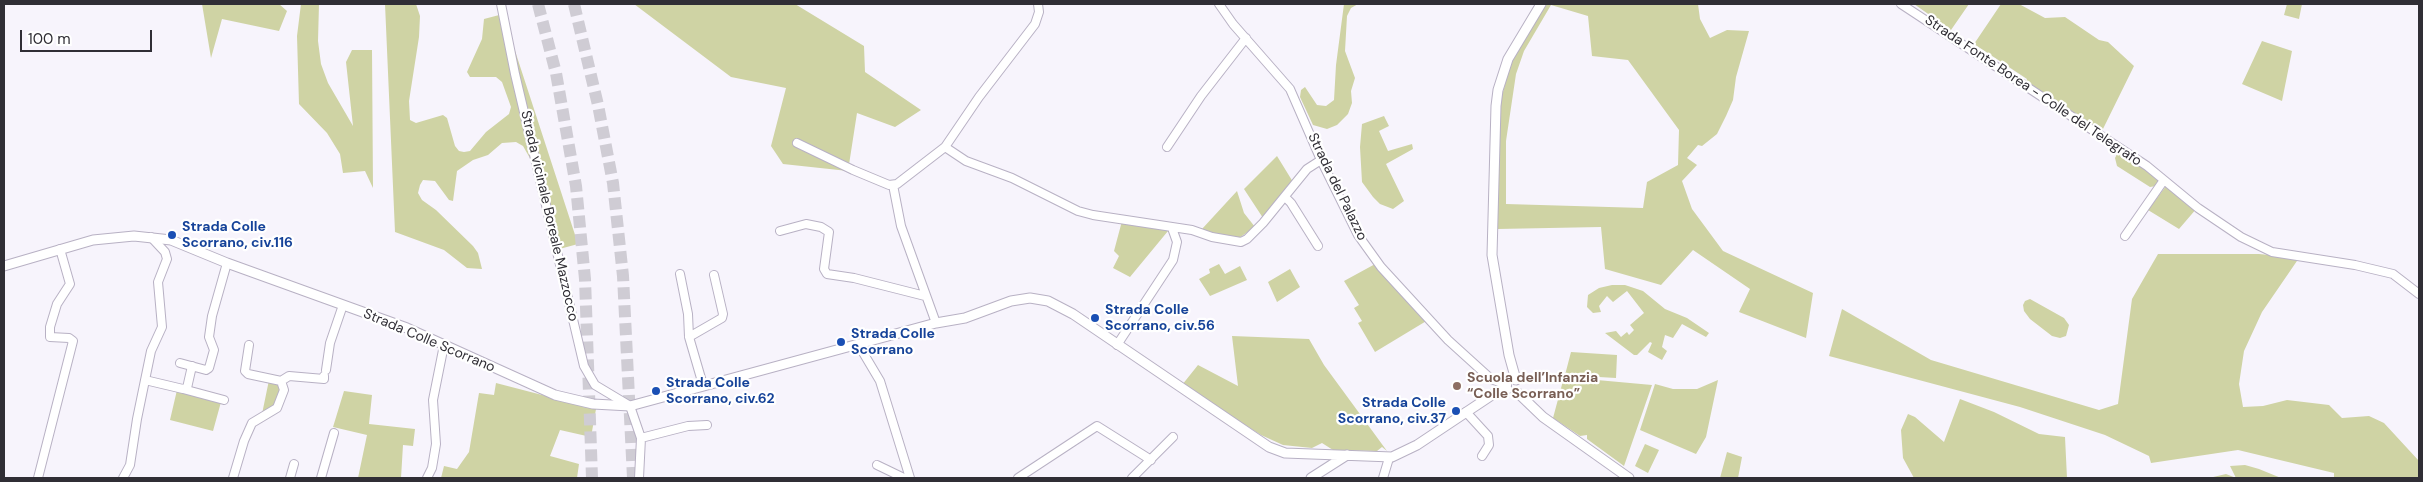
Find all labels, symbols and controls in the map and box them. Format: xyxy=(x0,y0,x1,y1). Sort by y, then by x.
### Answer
street label: Strada Fonte Borea - Colle del Telegrafo xyxy=(1921,12,2145,170)
scale bar xyxy=(22,20,155,52)
text: 100 m xyxy=(28,29,71,49)
street label: Strada vicinale Boreale Mazzocco xyxy=(517,109,581,323)
street label: Strada del Palazzo xyxy=(1304,131,1370,243)
place label: Strada Colle Scorrano, civ.116 xyxy=(182,219,293,252)
marker: Strada Colle Scorrano, civ.116 xyxy=(166,229,178,241)
place label: Strada Colle Scorrano, civ.56 xyxy=(1105,302,1215,334)
street label: Strada Colle Scorrano xyxy=(361,306,497,376)
marker: Strada Colle Scorrano, civ.56 xyxy=(1089,312,1101,324)
place label: Strada Colle Scorrano xyxy=(851,326,935,358)
marker: Strada Colle Scorrano xyxy=(835,336,847,348)
place label: Scuola dell’Infanzia “Colle Scorrano” xyxy=(1467,370,1598,402)
place label: Strada Colle Scorrano, civ.62 xyxy=(666,375,775,408)
marker: Scuola dell’Infanzia “Colle Scorrano” xyxy=(1451,380,1463,392)
marker: Strada Colle Scorrano, civ.62 xyxy=(650,385,662,397)
place label: Strada Colle Scorrano, civ.37 xyxy=(1338,395,1446,428)
marker: Strada Colle Scorrano, civ.37 xyxy=(1450,405,1462,417)

